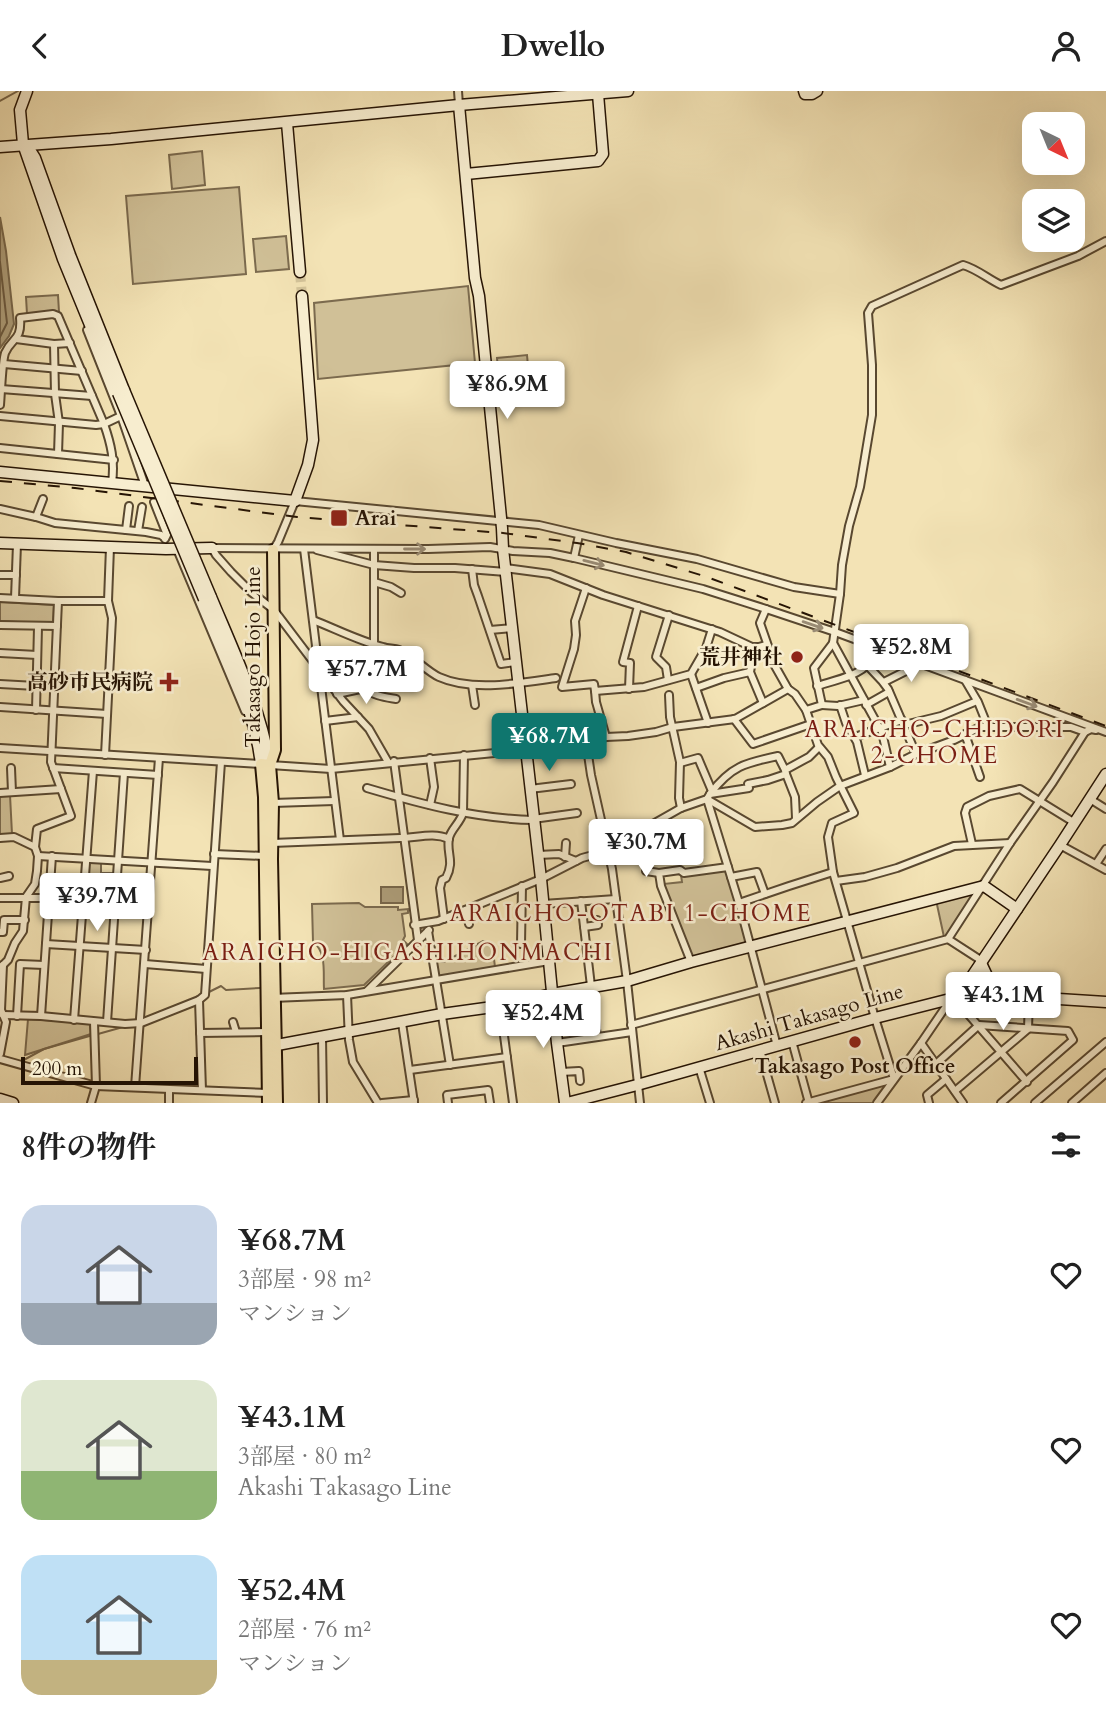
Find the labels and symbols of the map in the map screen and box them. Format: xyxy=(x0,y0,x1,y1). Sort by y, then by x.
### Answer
north arrow xyxy=(1022,112,1085,175)
pin: ¥86.9M xyxy=(450,361,564,421)
place label: Arai xyxy=(355,504,397,533)
marker: Arai xyxy=(329,508,349,528)
one-way arrow xyxy=(403,542,426,556)
one-way arrow xyxy=(583,557,605,570)
street label: Takasago Hojo Line xyxy=(239,566,268,748)
one-way arrow xyxy=(802,620,824,632)
pin: ¥52.8M xyxy=(854,625,968,684)
place label: 荒井神社 xyxy=(699,643,783,672)
pin: ¥57.7M xyxy=(309,647,423,706)
marker: 荒井神社 xyxy=(789,649,805,665)
place label: 高砂市民病院 xyxy=(27,668,153,697)
marker: 高砂市民病院 xyxy=(159,672,179,692)
one-way arrow xyxy=(1015,698,1037,710)
pin: ¥68.7M xyxy=(492,713,606,773)
district label: ARAICHO-CHIDORI 2-CHOME xyxy=(805,714,1065,771)
pin: ¥30.7M xyxy=(589,819,703,879)
pin: ¥39.7M xyxy=(40,873,154,933)
district label: ARAICHO-OTABI 1-CHOME xyxy=(450,898,812,929)
district label: ARAICHO-HIGASHIHONMACHI xyxy=(202,937,614,968)
pin: ¥43.1M xyxy=(946,972,1060,1032)
street label: Akashi Takasago Line xyxy=(711,977,907,1058)
pin: ¥52.4M xyxy=(486,991,600,1050)
marker: Takasago Post Office xyxy=(847,1034,863,1050)
place label: Takasago Post Office xyxy=(755,1052,955,1081)
scale bar xyxy=(21,1054,198,1086)

